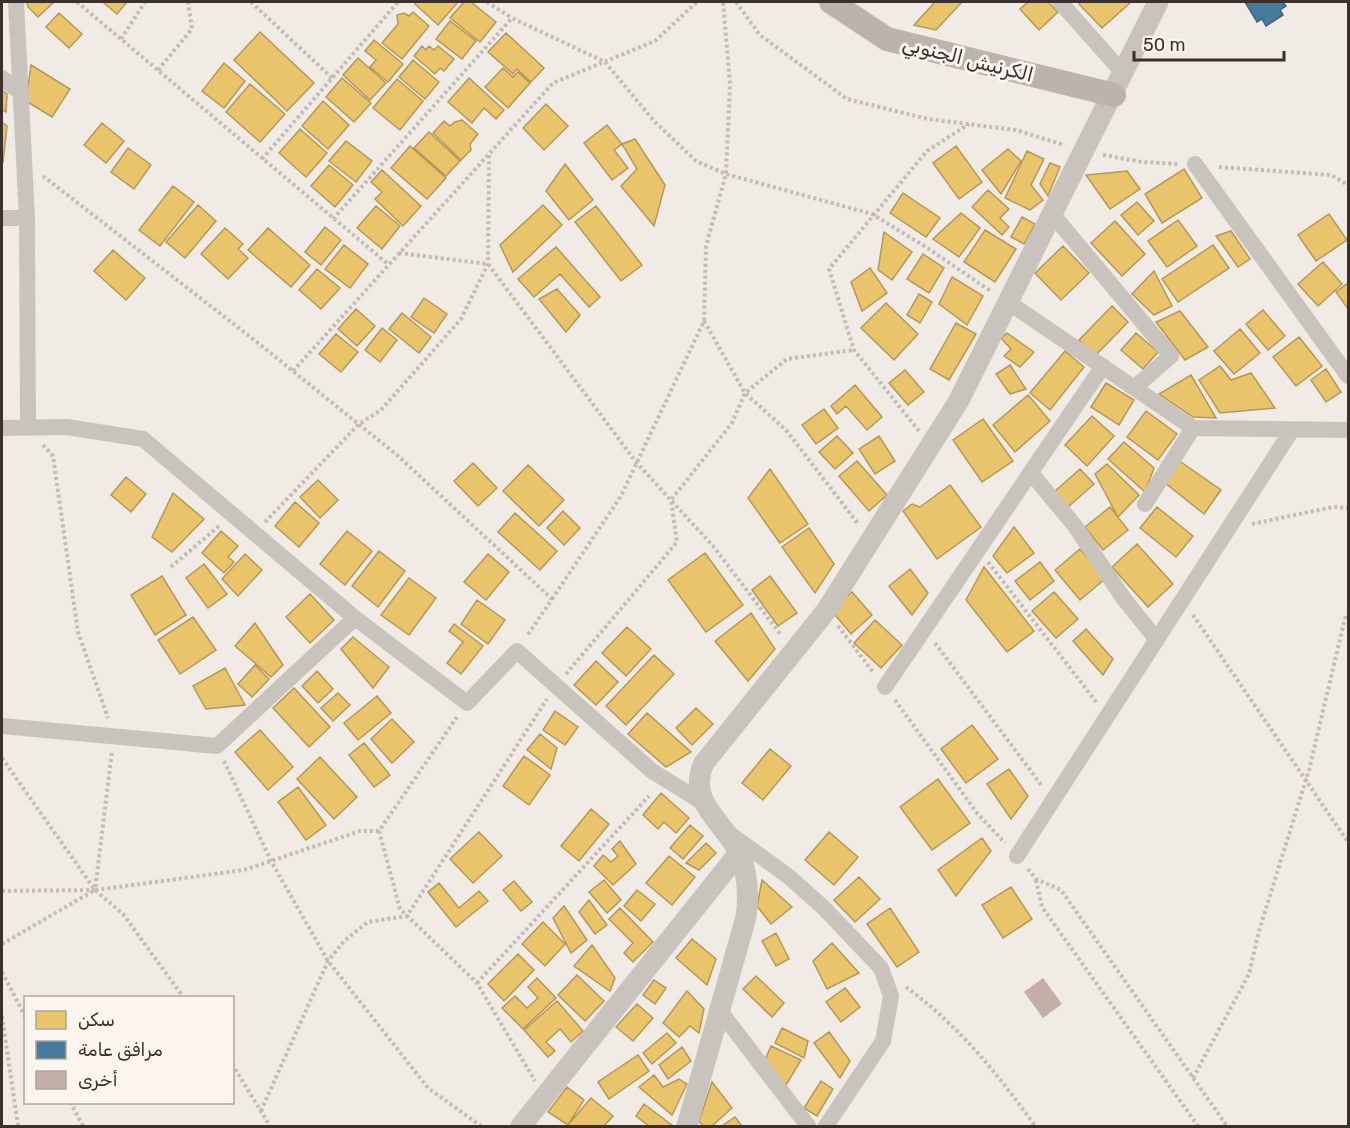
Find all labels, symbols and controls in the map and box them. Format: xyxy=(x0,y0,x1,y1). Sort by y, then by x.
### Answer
scale bar xyxy=(1134,24,1284,62)
street label: الكرنيش الجنوبي xyxy=(899,31,1036,90)
text: 50 m xyxy=(1143,34,1186,56)
legend xyxy=(24,996,234,1104)
text: سكن xyxy=(78,1009,115,1031)
text: مرافق عامة xyxy=(78,1039,163,1061)
text: أخرى xyxy=(78,1069,118,1091)

